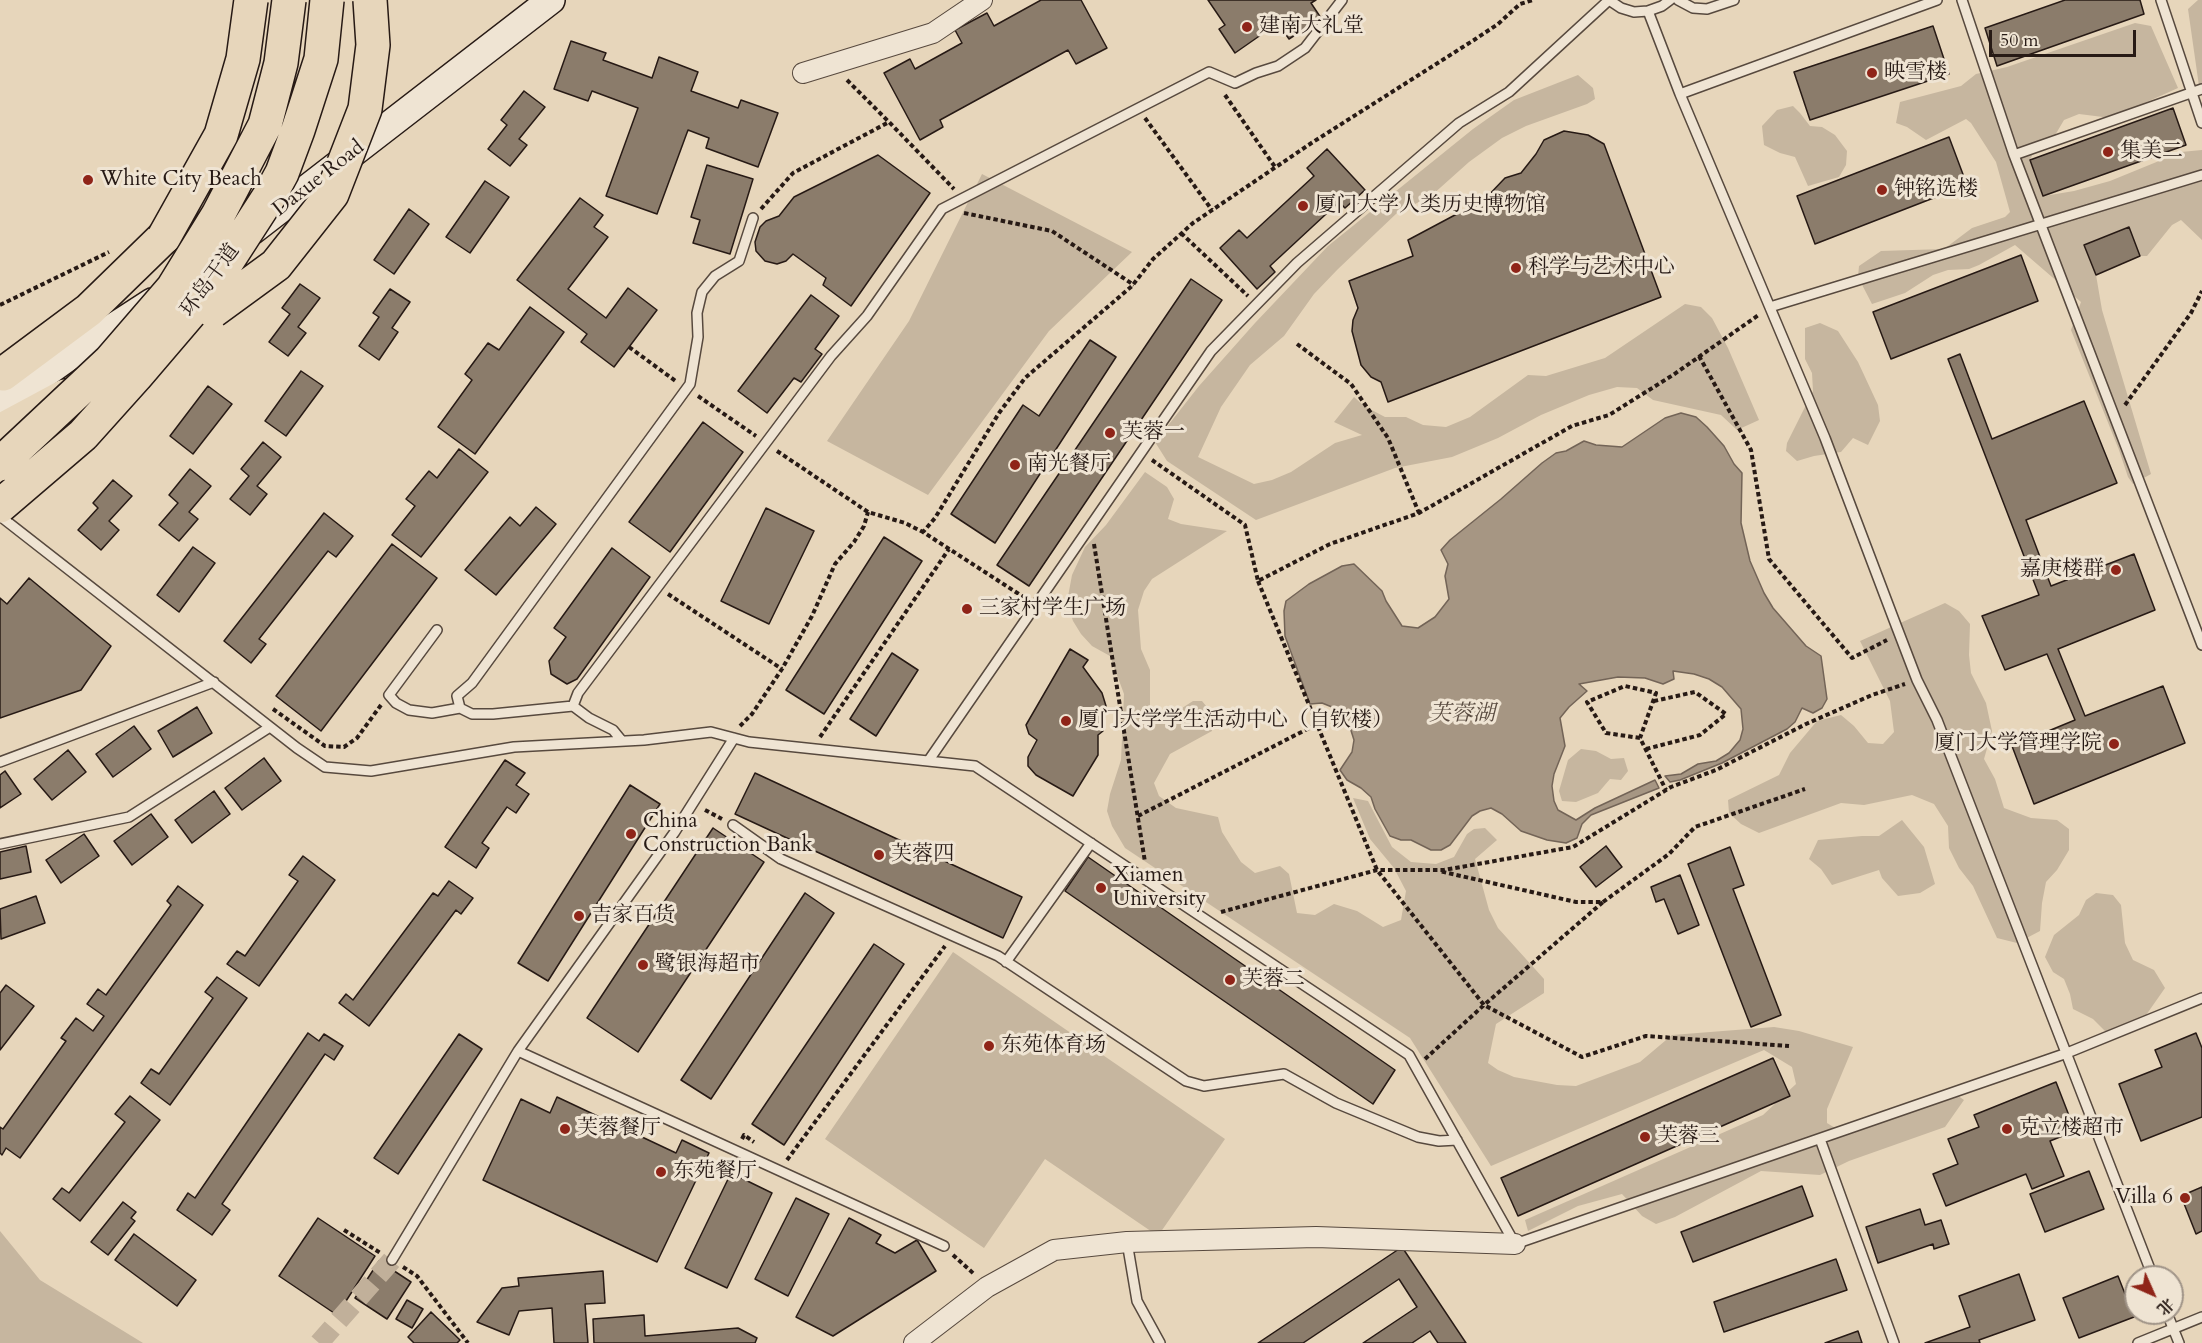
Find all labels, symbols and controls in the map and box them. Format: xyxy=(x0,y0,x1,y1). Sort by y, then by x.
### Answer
place label: 建南大礼堂 xyxy=(1259,14,1364,40)
scale bar xyxy=(1992,18,2139,56)
marker: 建南大礼堂 xyxy=(1240,20,1254,34)
text: 50 m xyxy=(2000,28,2039,53)
place label: 映雪楼 xyxy=(1884,60,1947,86)
marker: 映雪楼 xyxy=(1865,66,1879,80)
street label: Daxue Road xyxy=(268,135,370,223)
place label: 集美二 xyxy=(2120,139,2183,165)
marker: 集美二 xyxy=(2101,145,2115,159)
place label: White City Beach xyxy=(100,167,262,193)
marker: White City Beach xyxy=(81,173,95,187)
place label: 钟铭选楼 xyxy=(1894,177,1978,203)
marker: 钟铭选楼 xyxy=(1875,183,1889,197)
place label: 厦门大学人类历史博物馆 xyxy=(1315,193,1546,219)
marker: 厦门大学人类历史博物馆 xyxy=(1296,199,1310,213)
street label: 环岛干道 xyxy=(176,240,246,322)
place label: 科学与艺术中心 xyxy=(1528,255,1675,281)
marker: 科学与艺术中心 xyxy=(1509,261,1523,275)
place label: 芙蓉一 xyxy=(1122,420,1185,446)
marker: 芙蓉一 xyxy=(1103,426,1117,440)
place label: 南光餐厅 xyxy=(1027,452,1111,478)
marker: 南光餐厅 xyxy=(1008,458,1022,472)
place label: 嘉庚楼群 xyxy=(2020,557,2104,583)
marker: 嘉庚楼群 xyxy=(2109,563,2123,577)
place label: 三家村学生广场 xyxy=(979,596,1126,622)
marker: 三家村学生广场 xyxy=(960,602,974,616)
water label: 芙蓉湖 xyxy=(1429,702,1495,728)
place label: 厦门大学学生活动中心（自钦楼） xyxy=(1078,708,1393,734)
marker: 厦门大学学生活动中心（自钦楼） xyxy=(1059,714,1073,728)
place label: 厦门大学管理学院 xyxy=(1934,731,2102,757)
marker: 厦门大学管理学院 xyxy=(2107,737,2121,751)
place label: China Construction Bank xyxy=(643,809,813,859)
marker: China Construction Bank xyxy=(624,827,638,841)
place label: 芙蓉四 xyxy=(891,842,954,868)
marker: 芙蓉四 xyxy=(872,848,886,862)
place label: Xiamen University xyxy=(1113,863,1206,913)
marker: Xiamen University xyxy=(1094,881,1108,895)
place label: 吉家百货 xyxy=(591,903,675,929)
marker: 吉家百货 xyxy=(572,909,586,923)
place label: 鹭银海超市 xyxy=(655,952,760,978)
marker: 鹭银海超市 xyxy=(636,958,650,972)
place label: 芙蓉二 xyxy=(1242,967,1305,993)
marker: 芙蓉二 xyxy=(1223,973,1237,987)
place label: 东苑体育场 xyxy=(1001,1033,1106,1059)
marker: 东苑体育场 xyxy=(982,1039,996,1053)
place label: 芙蓉餐厅 xyxy=(577,1116,661,1142)
place label: 克立楼超市 xyxy=(2019,1116,2124,1142)
marker: 芙蓉餐厅 xyxy=(558,1122,572,1136)
marker: 克立楼超市 xyxy=(2000,1122,2014,1136)
place label: 芙蓉三 xyxy=(1657,1124,1720,1150)
marker: 芙蓉三 xyxy=(1638,1130,1652,1144)
place label: 东苑餐厅 xyxy=(673,1159,757,1185)
marker: 东苑餐厅 xyxy=(654,1165,668,1179)
place label: Villa 6 xyxy=(2116,1185,2173,1211)
marker: Villa 6 xyxy=(2178,1191,2192,1205)
north arrow xyxy=(2124,1265,2184,1325)
text: 北 xyxy=(2152,1293,2179,1320)

